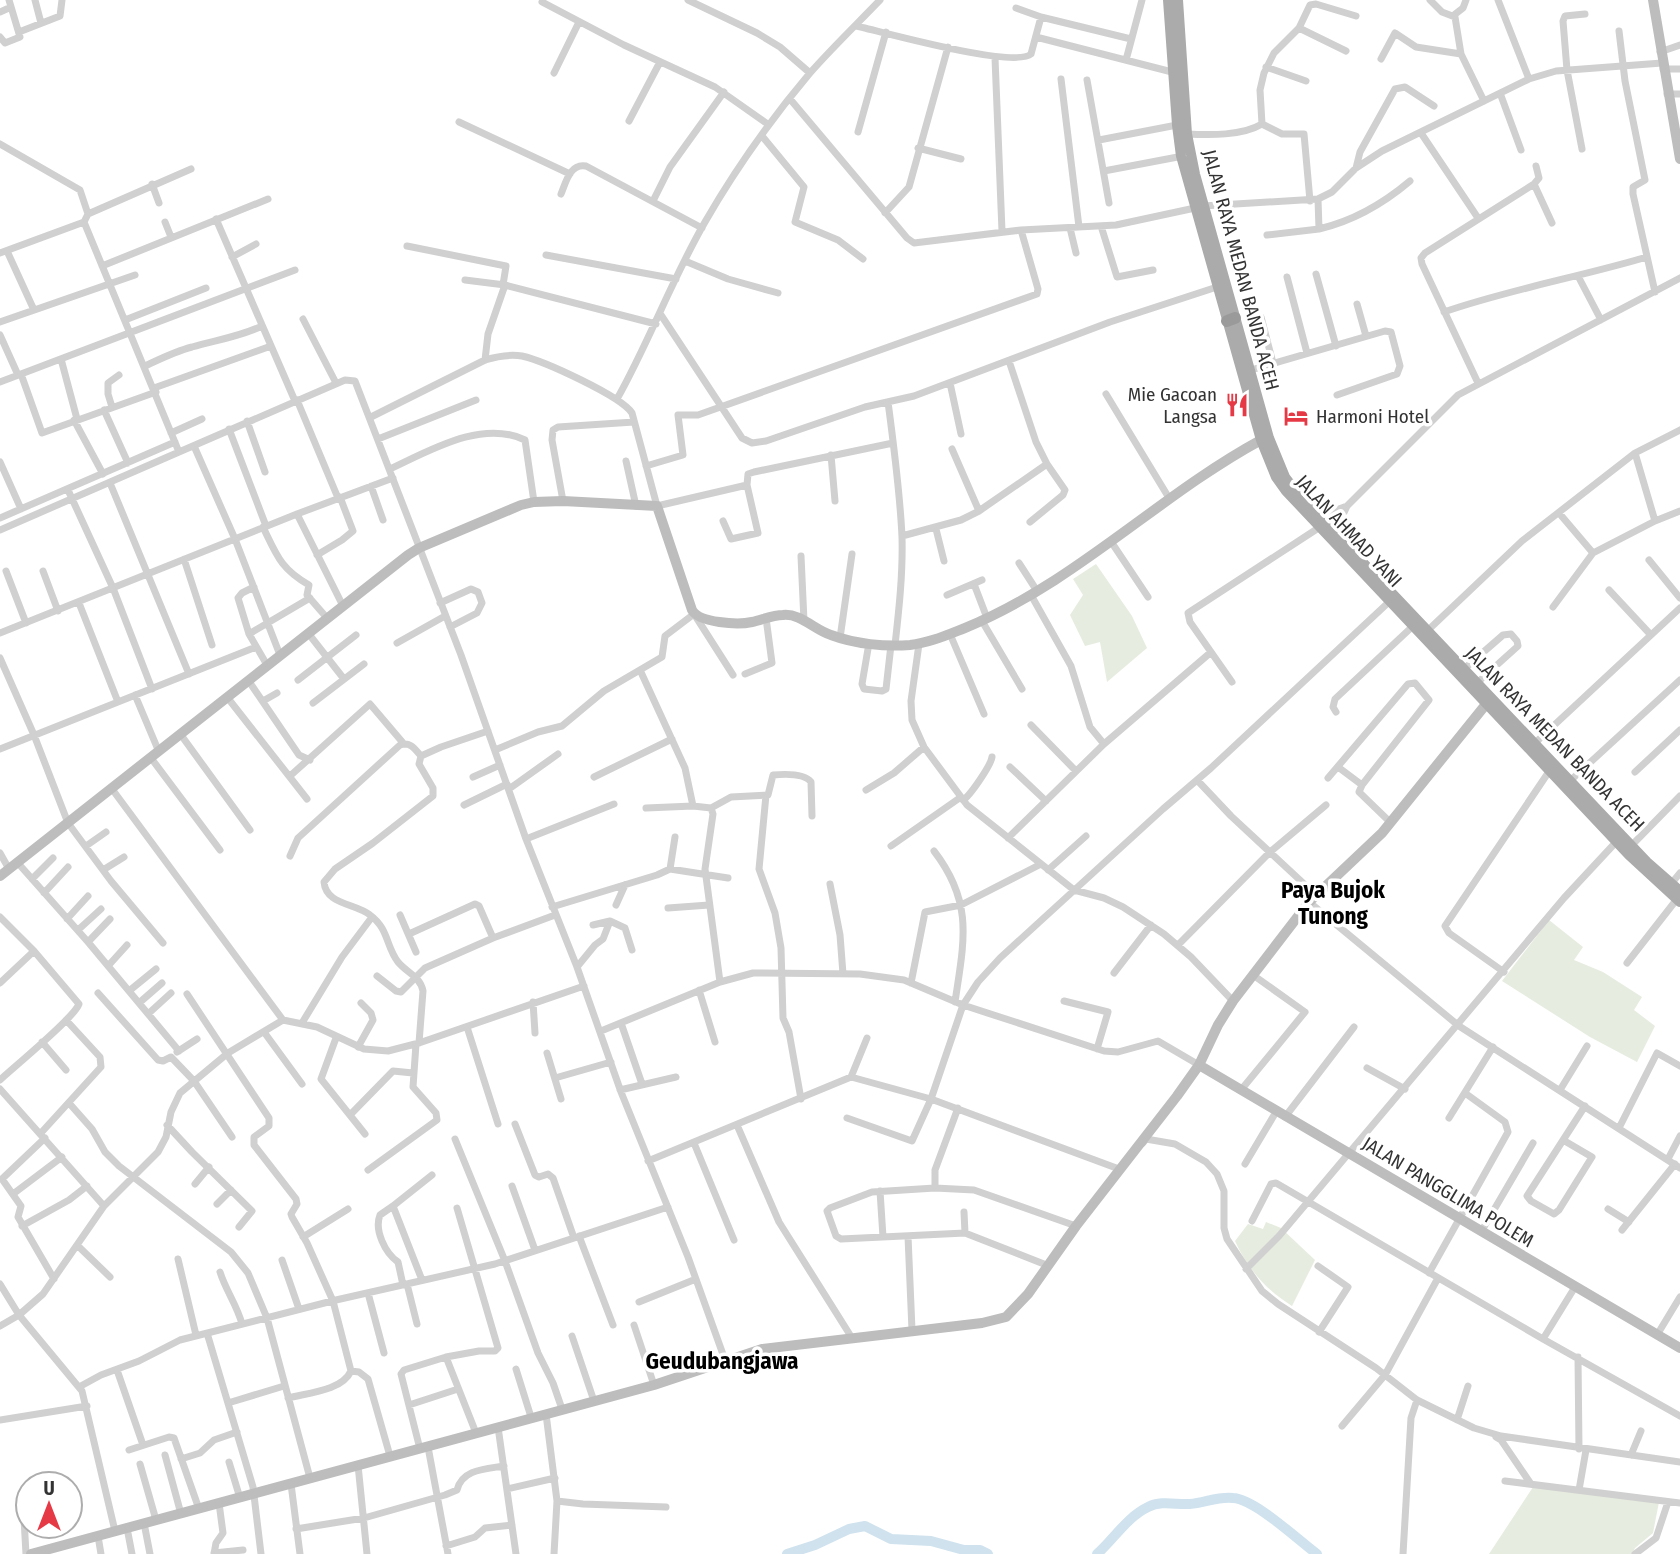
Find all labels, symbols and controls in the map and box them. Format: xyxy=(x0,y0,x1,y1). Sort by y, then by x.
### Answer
street label: JALAN RAYA MEDAN BANDA ACEH xyxy=(1198,147,1284,393)
place label: Mie Gacoan Langsa xyxy=(1128,383,1217,428)
restaurant icon: Mie Gacoan Langsa xyxy=(1223,391,1251,419)
hotel icon: Harmoni Hotel xyxy=(1282,402,1310,430)
place label: Harmoni Hotel xyxy=(1316,405,1429,428)
street label: JALAN AHMAD YANI xyxy=(1291,470,1407,592)
street label: JALAN RAYA MEDAN BANDA ACEH xyxy=(1460,642,1650,836)
district label: Paya Bujok Tunong xyxy=(1281,876,1385,930)
street label: JALAN PANGGLIMA POLEM xyxy=(1358,1132,1538,1252)
district label: Geudubangjawa xyxy=(646,1347,799,1375)
north arrow xyxy=(14,1470,84,1540)
text: U xyxy=(43,1477,55,1500)

